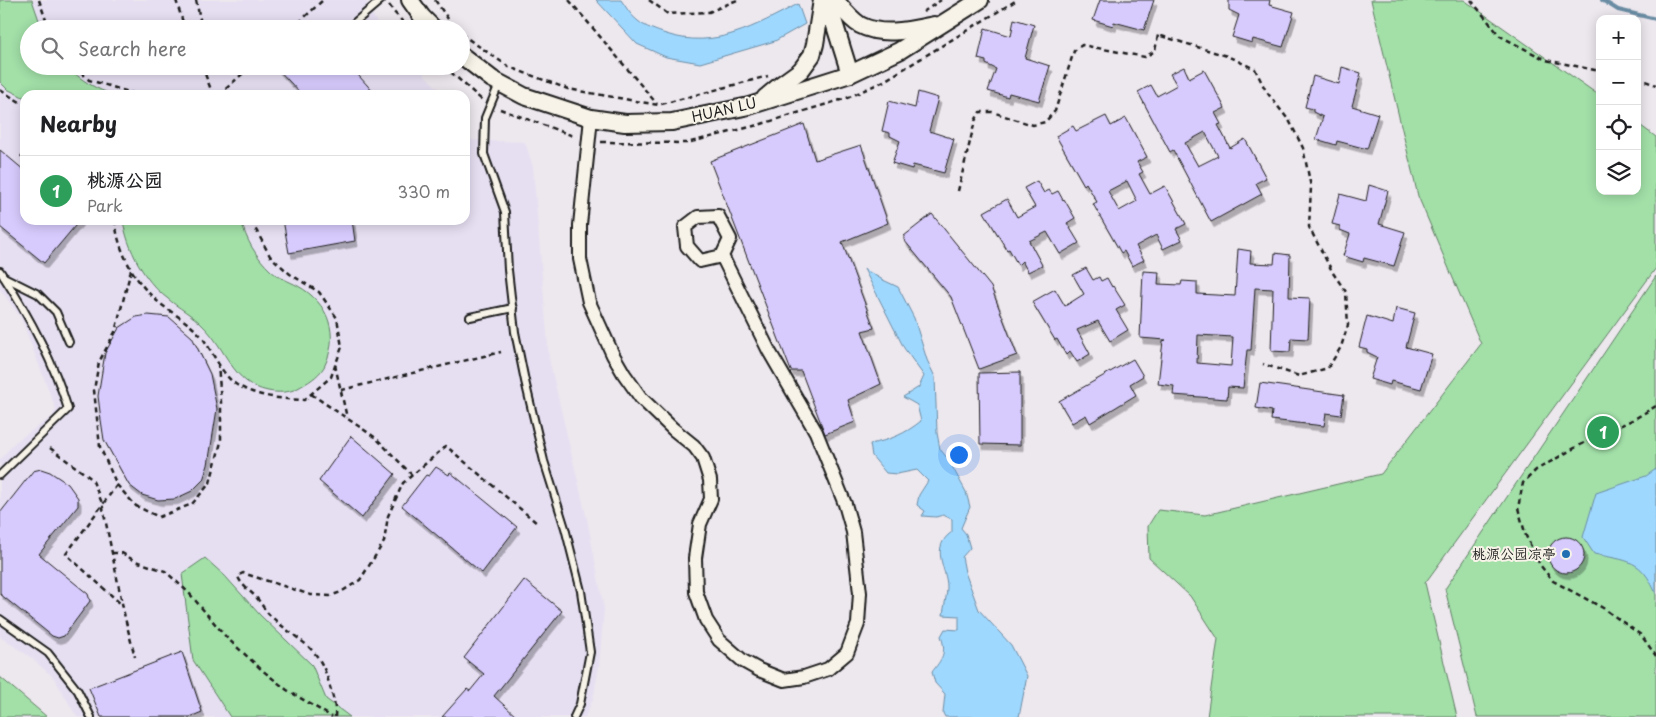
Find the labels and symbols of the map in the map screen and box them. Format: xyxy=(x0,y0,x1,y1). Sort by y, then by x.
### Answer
street label: HUAN LU xyxy=(689,92,758,127)
pin: 1 xyxy=(1587,413,1619,451)
your location xyxy=(946,442,972,468)
place label: 桃源公园凉亭 xyxy=(1472,543,1556,564)
marker: 桃源公园凉亭 xyxy=(1560,548,1572,560)

